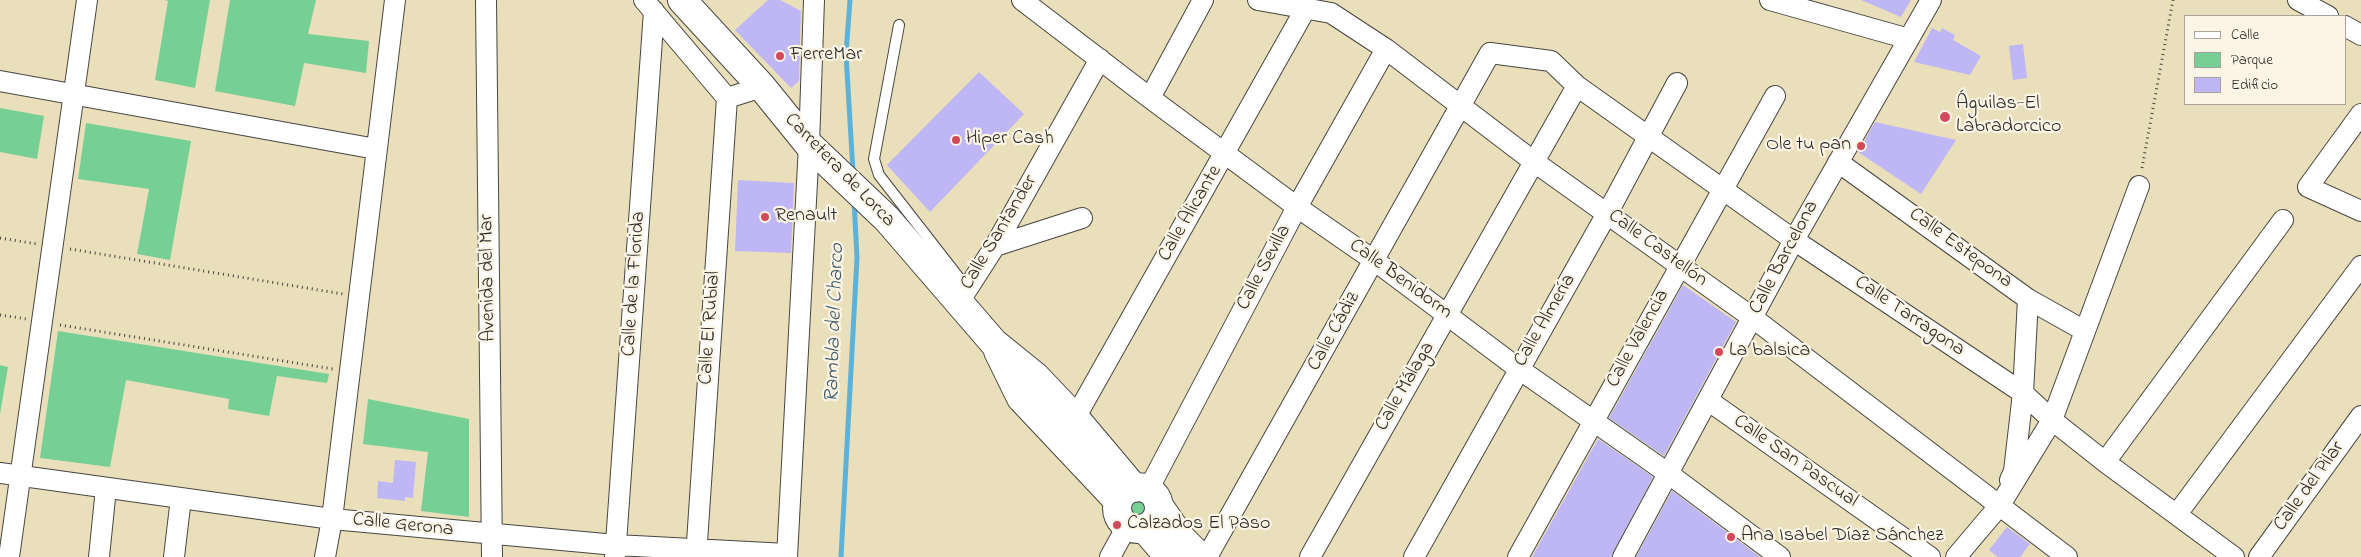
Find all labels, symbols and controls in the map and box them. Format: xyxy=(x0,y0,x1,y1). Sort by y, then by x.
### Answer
legend xyxy=(2184,15,2346,105)
text: Calle xyxy=(2231,24,2259,46)
place label: FerreMar xyxy=(790,44,862,68)
text: Parque xyxy=(2231,49,2273,71)
marker: FerreMar xyxy=(774,50,786,62)
text: Edificio xyxy=(2231,74,2278,96)
place label: Águilas-El Labradorcico xyxy=(1956,93,2061,140)
street label: Carretera de Lorca xyxy=(778,109,900,233)
marker: Águilas-El Labradorcico xyxy=(1938,110,1952,124)
place label: Hiper Cash xyxy=(966,128,1054,152)
marker: Hiper Cash xyxy=(950,134,962,146)
place label: Ole tu pan xyxy=(1766,134,1851,158)
marker: Ole tu pan xyxy=(1855,140,1867,152)
street label: Calle Alicante xyxy=(1154,162,1228,266)
street label: Calle Santander xyxy=(956,171,1044,295)
street label: Calle Barcelona xyxy=(1745,197,1825,319)
street label: Calle Estepona xyxy=(1903,203,2017,295)
place label: Renault xyxy=(775,205,837,229)
street label: Calle Castellón xyxy=(1603,205,1711,293)
street label: Calle de la Florida xyxy=(618,211,652,357)
marker: Renault xyxy=(759,211,771,223)
street label: Avenida del Mar xyxy=(476,214,502,342)
street label: Calle Sevilla xyxy=(1233,221,1297,315)
street label: Calle Benidorm xyxy=(1344,235,1456,325)
water label: Rambla del Charco xyxy=(821,243,851,403)
street label: Calle El Rubial xyxy=(695,270,727,386)
street label: Calle Almería xyxy=(1510,270,1582,372)
street label: Calle Tarragona xyxy=(1849,271,1969,363)
street label: Calle Valencia xyxy=(1602,286,1676,392)
street label: Calle Cádiz xyxy=(1303,288,1367,376)
street label: Calle Málaga xyxy=(1371,338,1441,436)
place label: La balsica xyxy=(1729,340,1810,364)
marker: La balsica xyxy=(1713,346,1725,358)
street label: Calle San Pascual xyxy=(1728,410,1862,514)
street label: Calle del Pilar xyxy=(2269,437,2351,537)
street label: Calle Gerona xyxy=(351,509,455,543)
place label: Calzados El Paso xyxy=(1127,513,1270,537)
marker: Calzados El Paso xyxy=(1111,519,1123,531)
place label: Ana Isabel Díaz Sánchez xyxy=(1741,525,1944,549)
marker: Ana Isabel Díaz Sánchez xyxy=(1725,531,1737,543)

